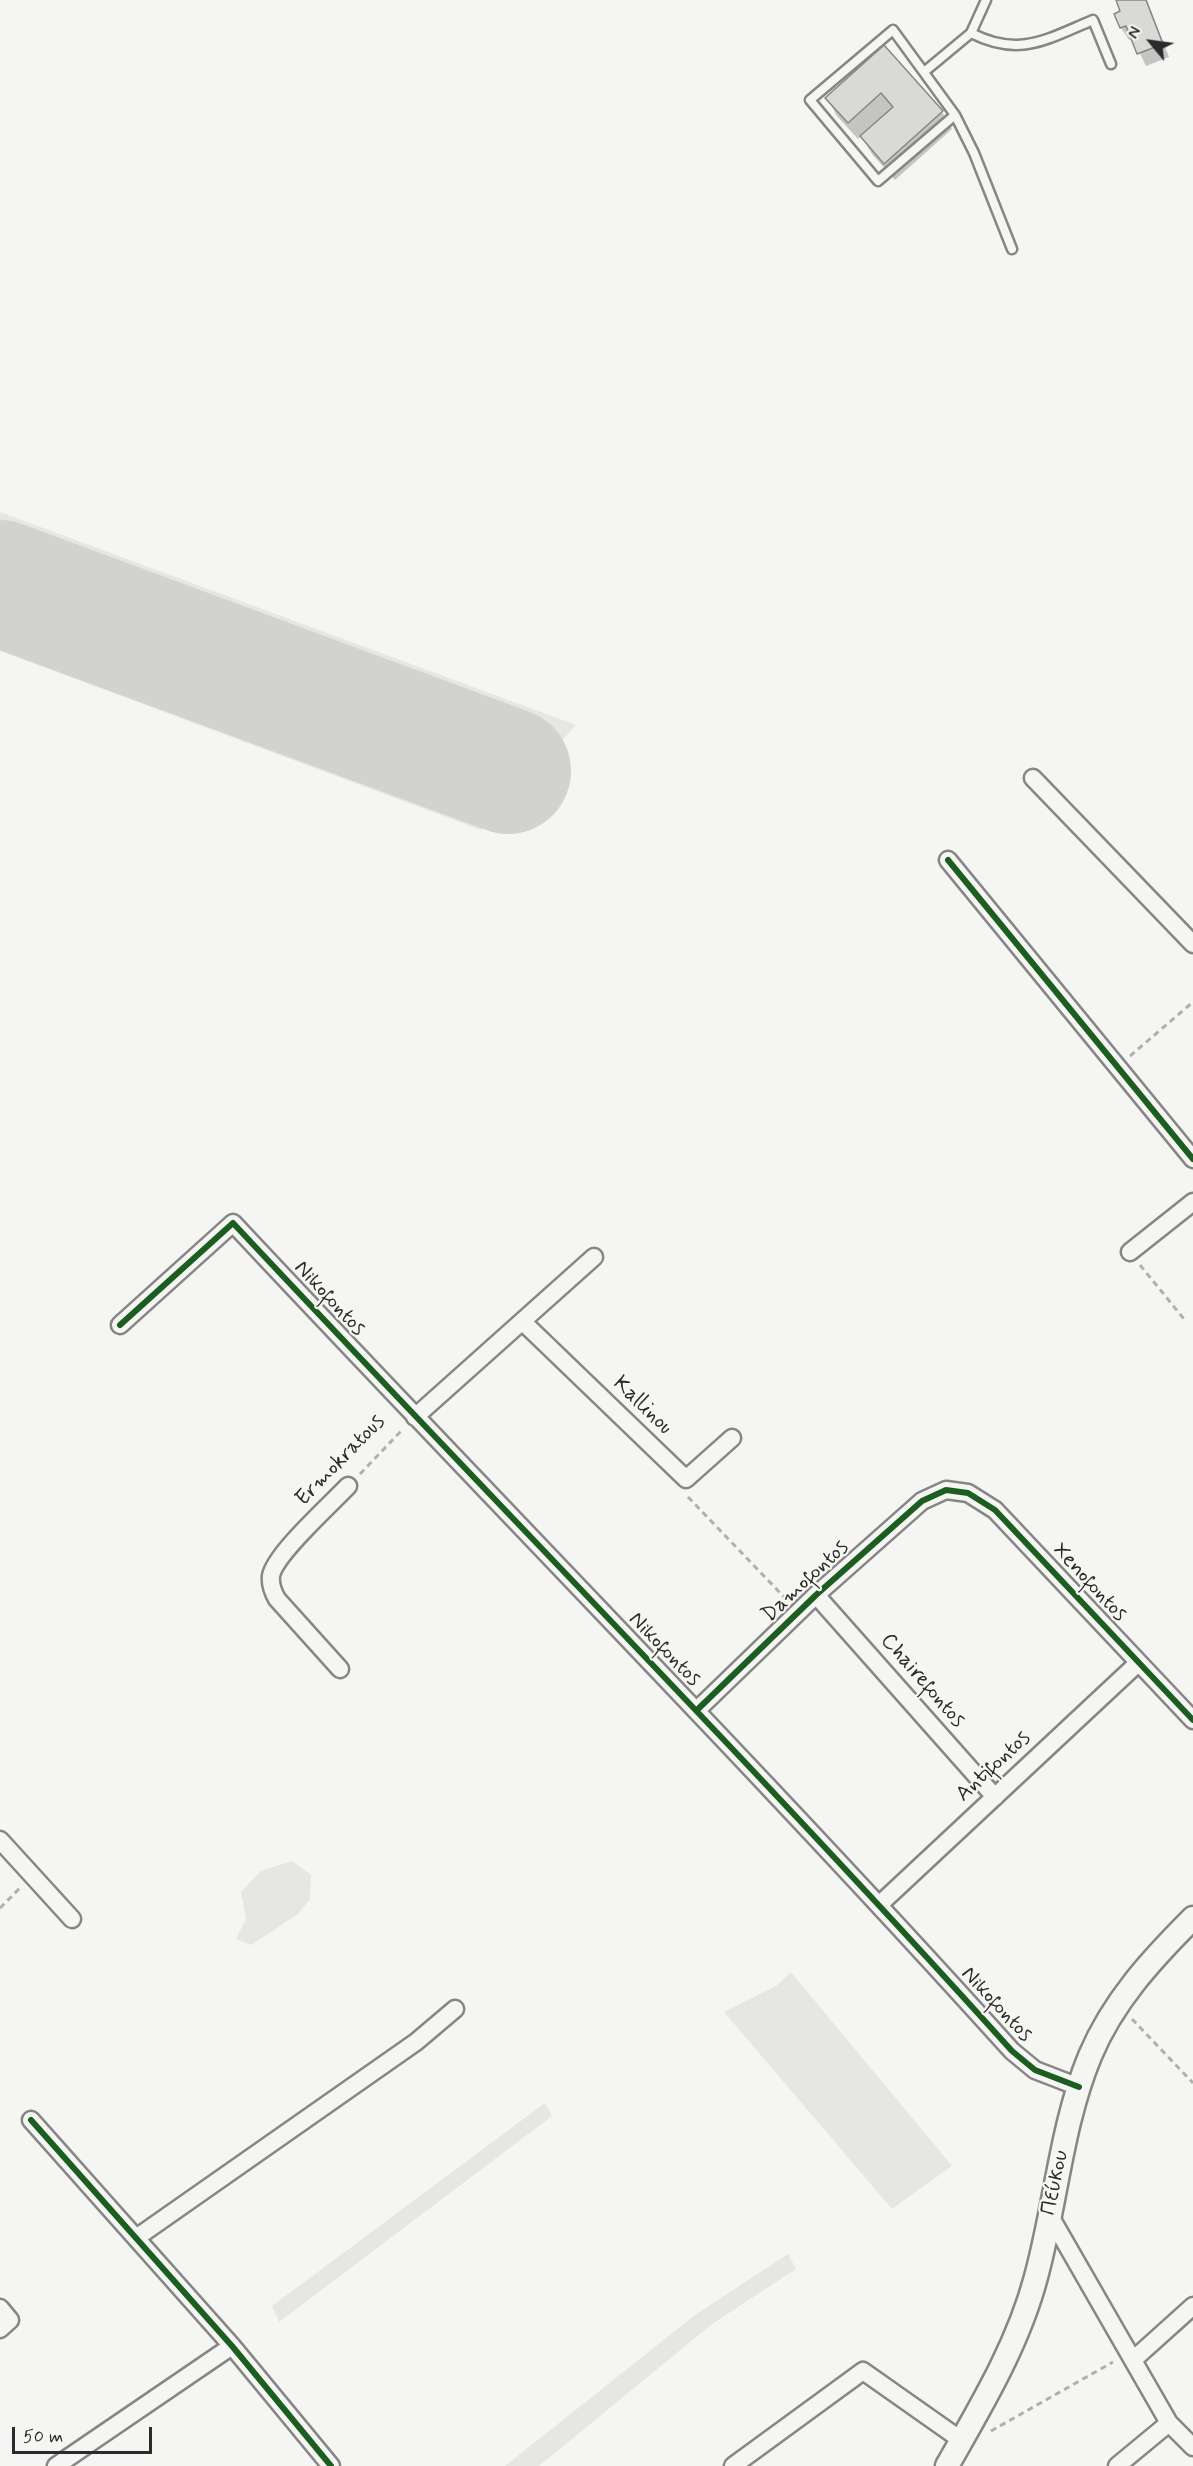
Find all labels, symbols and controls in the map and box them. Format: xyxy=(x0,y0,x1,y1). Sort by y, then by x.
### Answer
north arrow xyxy=(1121,12,1181,72)
text: N xyxy=(1123,23,1147,43)
street label: Nikofontos xyxy=(287,1256,371,1342)
street label: Kallinou xyxy=(607,1371,677,1441)
street label: Ermokratous xyxy=(291,1410,391,1512)
street label: Damofontos xyxy=(757,1535,855,1629)
street label: Xenofontos xyxy=(1046,1538,1132,1628)
street label: Nikofontos xyxy=(622,1607,706,1693)
street label: Chairefontos xyxy=(874,1628,970,1734)
street label: Antifontos xyxy=(951,1726,1037,1808)
street label: Nikofontos xyxy=(954,1962,1038,2048)
street label: Πεύκου xyxy=(1036,2148,1076,2218)
scale bar xyxy=(15,2415,154,2453)
text: 50 m xyxy=(23,2425,63,2449)

